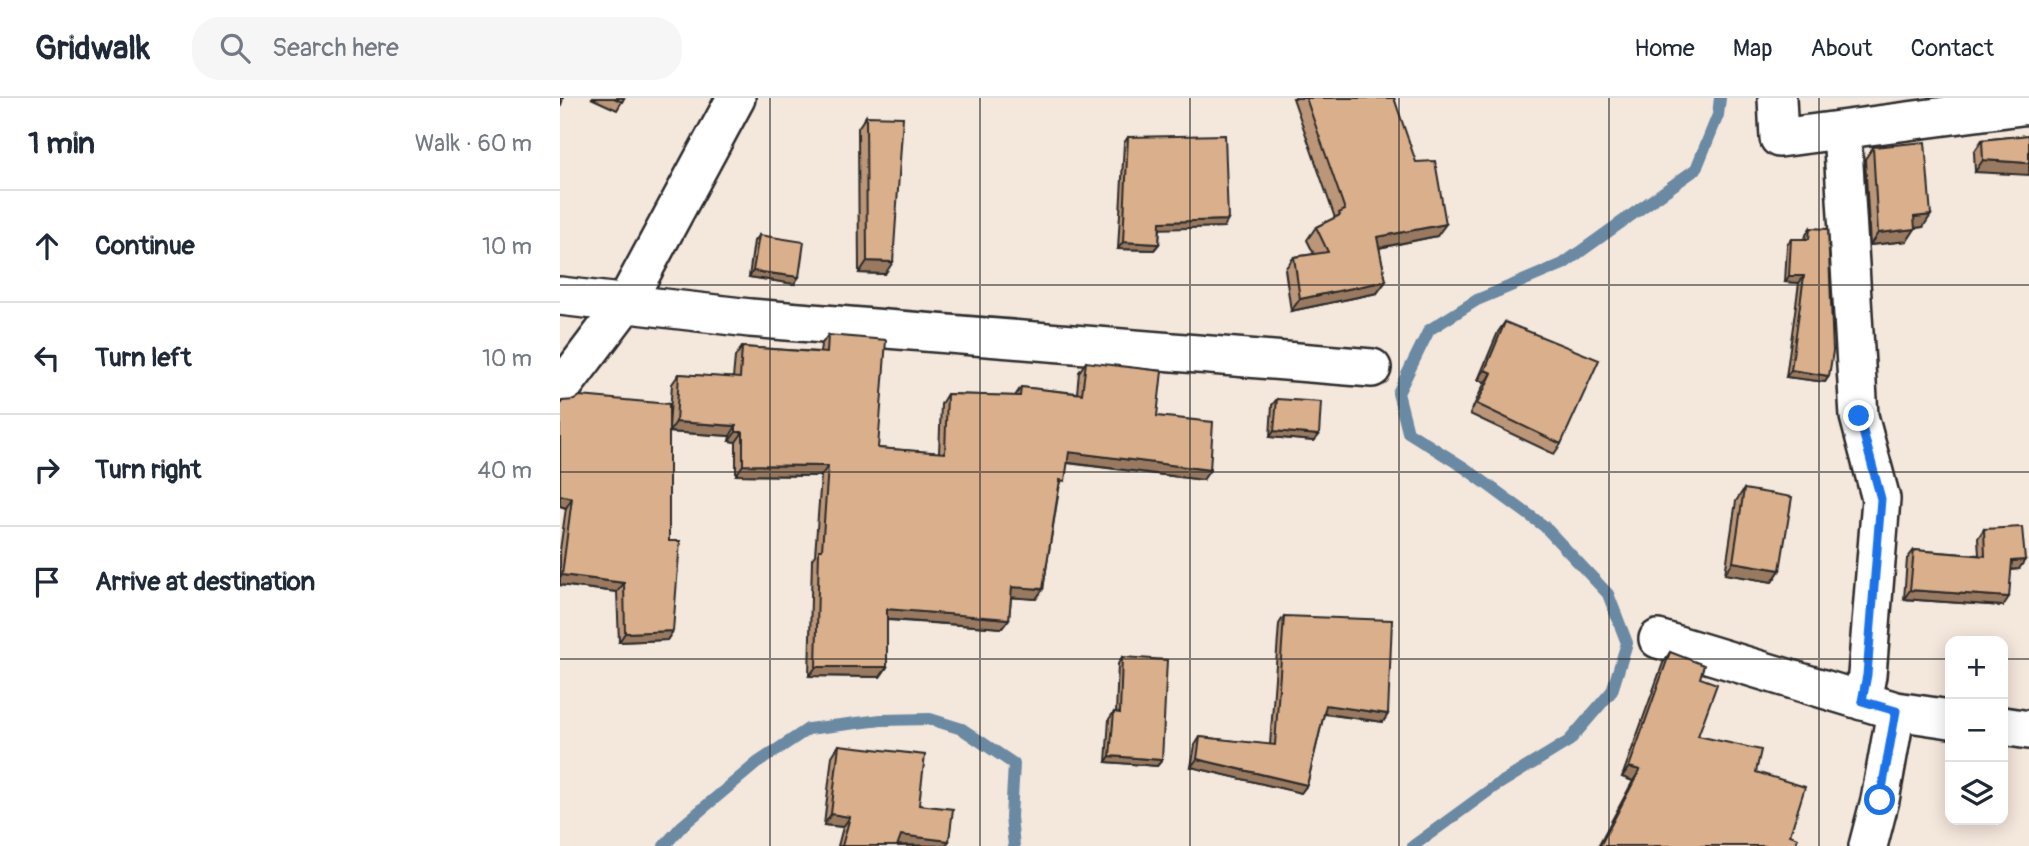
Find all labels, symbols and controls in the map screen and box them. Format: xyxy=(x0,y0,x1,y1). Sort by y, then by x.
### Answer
search box xyxy=(192,17,682,80)
text: Gridwalk xyxy=(35,28,150,69)
icon: search xyxy=(216,29,254,67)
text: Search here xyxy=(272,32,399,64)
text: Home xyxy=(1634,34,1695,63)
text: Map xyxy=(1733,34,1773,63)
text: About xyxy=(1811,34,1873,63)
text: Contact xyxy=(1911,34,1994,63)
text: 1 min xyxy=(28,125,95,162)
text: Walk · 60 m xyxy=(415,129,532,158)
icon: ahead xyxy=(28,227,66,265)
text: Continue xyxy=(95,230,195,262)
text: 10 m xyxy=(482,232,532,261)
icon: left xyxy=(28,339,66,377)
text: Turn left xyxy=(95,342,191,374)
text: 10 m xyxy=(482,344,532,373)
route end xyxy=(1843,400,1874,431)
icon: right xyxy=(28,451,66,489)
text: Turn right xyxy=(95,454,201,486)
text: 40 m xyxy=(478,456,532,485)
icon: arrive xyxy=(28,563,66,601)
text: Arrive at destination xyxy=(95,566,315,598)
map controls xyxy=(1945,636,2008,825)
button: + xyxy=(1945,636,2008,699)
button: − xyxy=(1945,699,2008,762)
button: layers xyxy=(1945,762,2008,825)
route start xyxy=(1864,784,1895,815)

